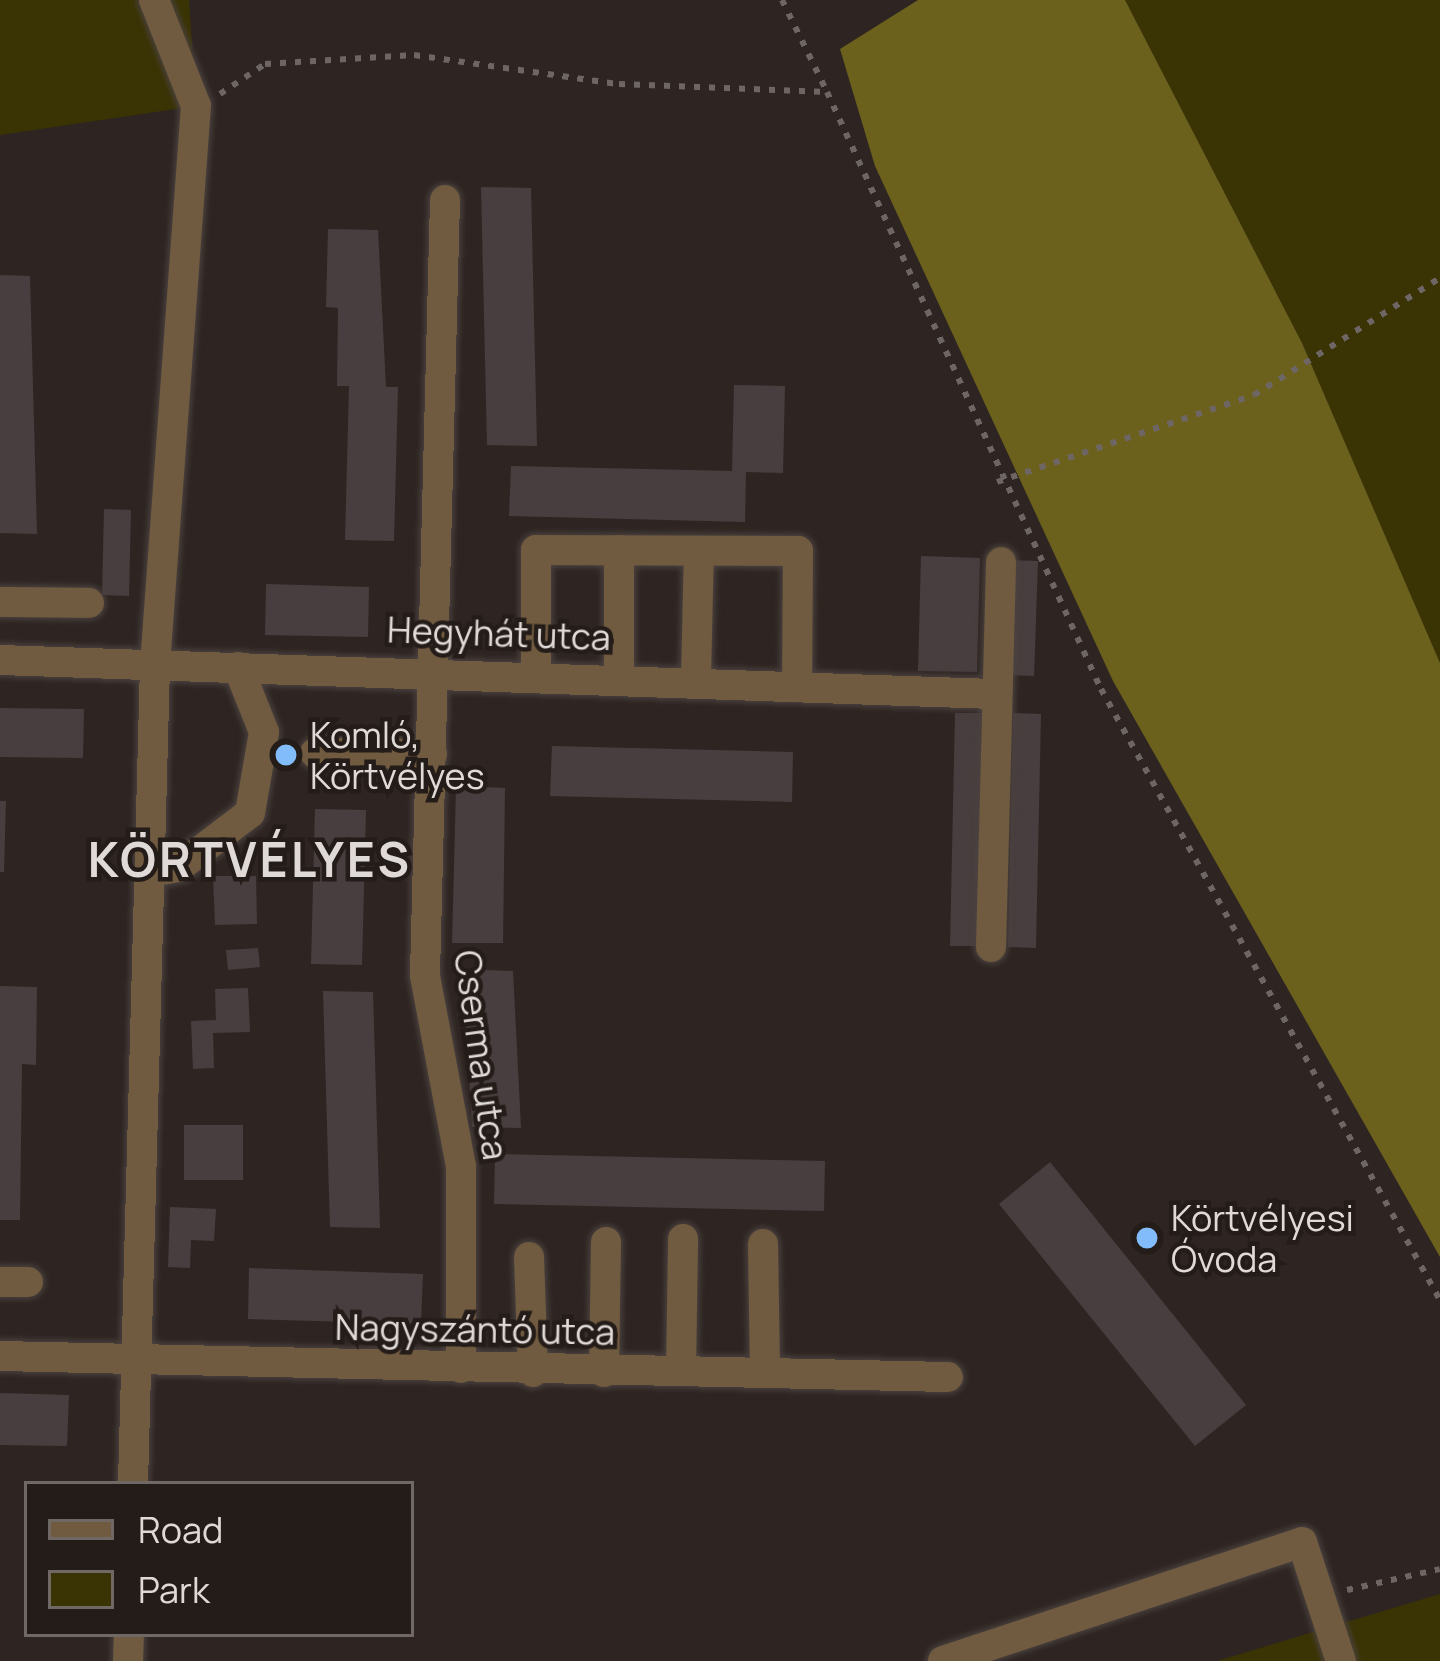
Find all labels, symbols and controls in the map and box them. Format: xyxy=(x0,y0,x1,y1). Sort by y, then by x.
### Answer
street label: Hegyhát utca xyxy=(386,608,612,658)
place label: Komló, Körtvélyes xyxy=(310,712,485,797)
marker: Komló, Körtvélyes xyxy=(273,742,299,768)
district label: KÖRTVÉLYES xyxy=(88,830,412,888)
street label: Cserma utca xyxy=(446,947,518,1163)
place label: Körtvélyesi Óvoda xyxy=(1171,1195,1354,1280)
marker: Körtvélyesi Óvoda xyxy=(1134,1225,1160,1251)
street label: Nagyszántó utca xyxy=(335,1305,615,1353)
legend xyxy=(24,1481,414,1637)
text: Road xyxy=(138,1505,223,1554)
text: Park xyxy=(138,1565,210,1614)

